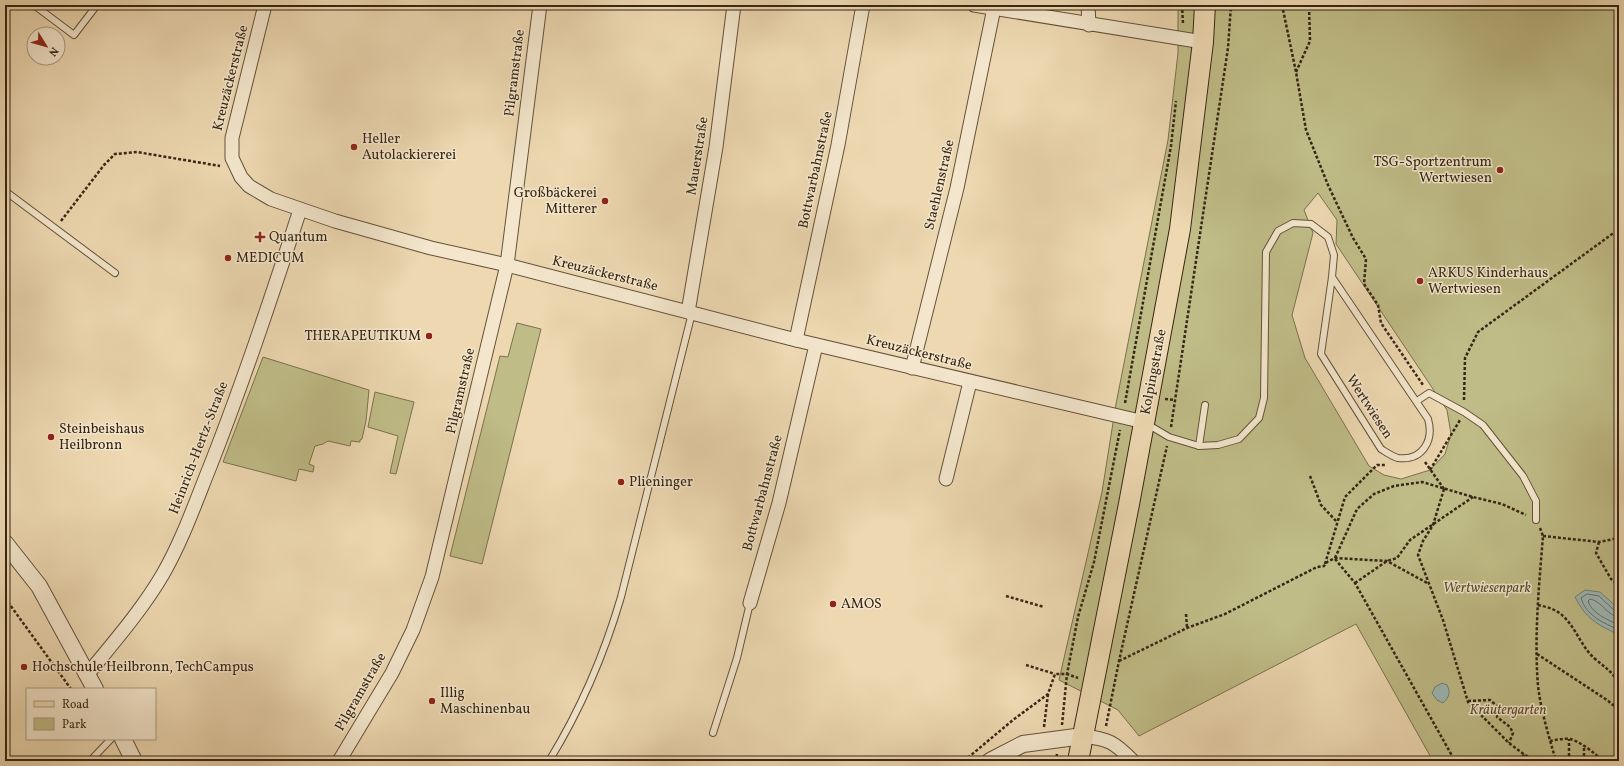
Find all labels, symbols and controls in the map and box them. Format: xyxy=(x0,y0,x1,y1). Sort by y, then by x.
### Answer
street label: Kreuzäckerstraße xyxy=(209,23,253,133)
north arrow xyxy=(26,26,66,66)
street label: Pilgramstraße xyxy=(500,28,530,118)
text: N xyxy=(44,43,61,59)
street label: Bottwarbahnstraße xyxy=(794,109,838,230)
street label: Mauerstraße xyxy=(682,115,714,197)
place label: Heller Autolackiererei xyxy=(362,130,456,165)
street label: Staehlenstraße xyxy=(920,137,960,232)
marker: Heller Autolackiererei xyxy=(349,142,359,152)
place label: TSG-Sportzentrum Wertwiesen xyxy=(1373,153,1492,188)
marker: TSG-Sportzentrum Wertwiesen xyxy=(1495,165,1505,175)
place label: Großbäckerei Mitterer xyxy=(514,184,597,219)
marker: Großbäckerei Mitterer xyxy=(600,196,610,206)
place label: Quantum xyxy=(269,228,328,247)
marker: Quantum xyxy=(254,231,266,243)
place label: MEDICUM xyxy=(236,249,304,268)
street label: Kreuzäckerstraße xyxy=(550,252,660,296)
marker: MEDICUM xyxy=(223,253,233,263)
place label: ARKUS Kinderhaus Wertwiesen xyxy=(1428,264,1548,299)
marker: ARKUS Kinderhaus Wertwiesen xyxy=(1415,276,1425,286)
place label: THERAPEUTIKUM xyxy=(304,327,421,346)
street label: Kolpingstraße xyxy=(1136,327,1172,416)
marker: THERAPEUTIKUM xyxy=(424,331,434,341)
street label: Kreuzäckerstraße xyxy=(864,331,974,375)
street label: Pilgramstraße xyxy=(442,346,480,436)
street label: Wertwiesen xyxy=(1341,371,1397,443)
street label: Heinrich-Hertz-Straße xyxy=(165,379,233,517)
place label: Steinbeishaus Heilbronn xyxy=(59,420,144,455)
marker: Steinbeishaus Heilbronn xyxy=(46,432,56,442)
street label: Bottwarbahnstraße xyxy=(738,432,788,553)
place label: Plieninger xyxy=(629,473,693,492)
marker: Plieninger xyxy=(616,477,626,487)
park label: Wertwiesenpark xyxy=(1443,579,1532,598)
place label: AMOS xyxy=(841,595,882,614)
marker: AMOS xyxy=(828,599,838,609)
street label: Pilgramstraße xyxy=(331,649,391,735)
place label: Hochschule Heilbronn, TechCampus xyxy=(32,658,254,677)
marker: Hochschule Heilbronn, TechCampus xyxy=(19,662,29,672)
place label: Illig Maschinenbau xyxy=(440,684,530,719)
legend xyxy=(26,688,156,740)
marker: Illig Maschinenbau xyxy=(427,696,437,706)
text: Road xyxy=(62,697,89,713)
park label: Kräutergarten xyxy=(1470,701,1546,720)
text: Park xyxy=(62,717,87,733)

